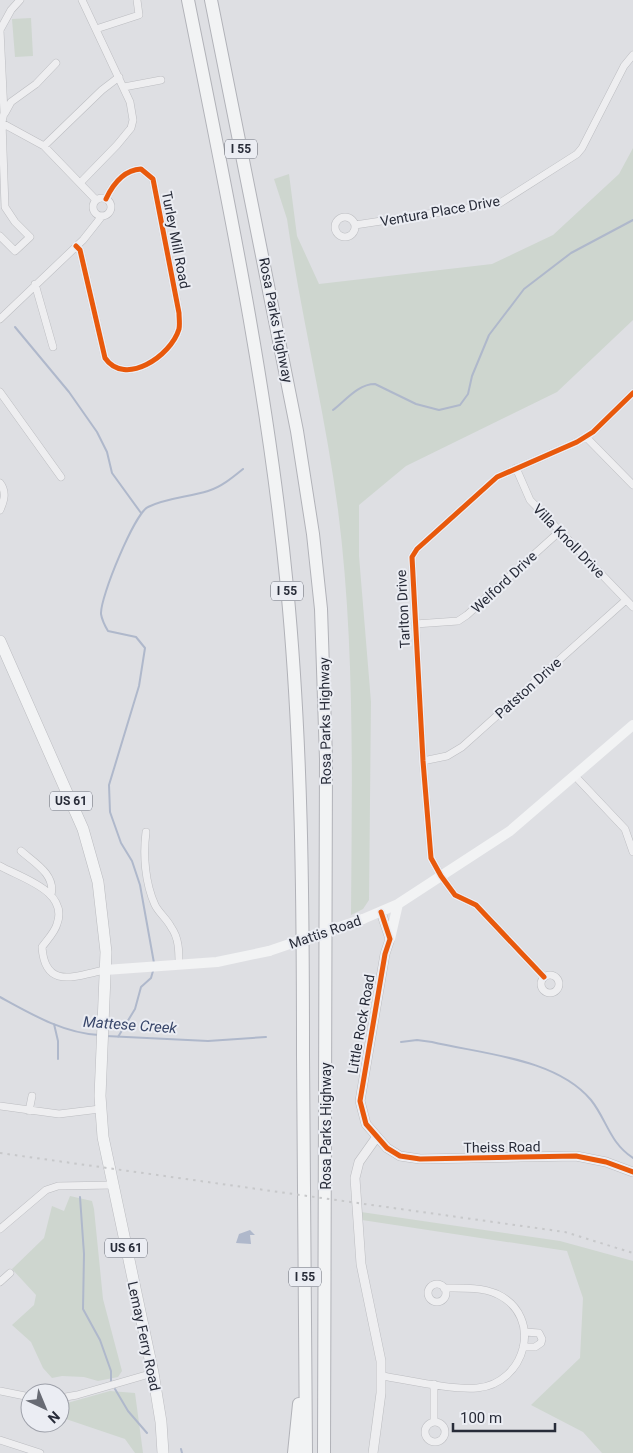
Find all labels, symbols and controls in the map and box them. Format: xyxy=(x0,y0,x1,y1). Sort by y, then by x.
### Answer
road number: I 55 xyxy=(225,140,257,158)
street label: Turley Mill Road xyxy=(159,190,193,290)
street label: Ventura Place Drive xyxy=(379,193,501,229)
street label: Rosa Parks Highway xyxy=(256,256,296,384)
street label: Villa Knoll Drive xyxy=(530,501,608,581)
street label: Welford Drive xyxy=(468,548,540,616)
street label: Tarlton Drive xyxy=(393,569,413,649)
road number: I 55 xyxy=(271,582,303,600)
street label: Patston Drive xyxy=(492,654,564,722)
street label: Rosa Parks Highway xyxy=(316,657,334,785)
road number: US 61 xyxy=(50,791,92,810)
street label: Mattis Road xyxy=(287,912,363,952)
street label: Little Rock Road xyxy=(344,973,378,1075)
water label: Mattese Creek xyxy=(83,1013,178,1037)
street label: Rosa Parks Highway xyxy=(318,1062,334,1190)
street label: Theiss Road xyxy=(463,1138,541,1156)
road number: US 61 xyxy=(105,1238,147,1258)
road number: I 55 xyxy=(289,1268,321,1286)
street label: Lemay Ferry Road xyxy=(125,1280,163,1392)
north arrow xyxy=(20,1383,70,1433)
scale bar xyxy=(453,1400,556,1432)
text: N xyxy=(45,1408,63,1427)
text: 100 m xyxy=(460,1409,502,1427)

